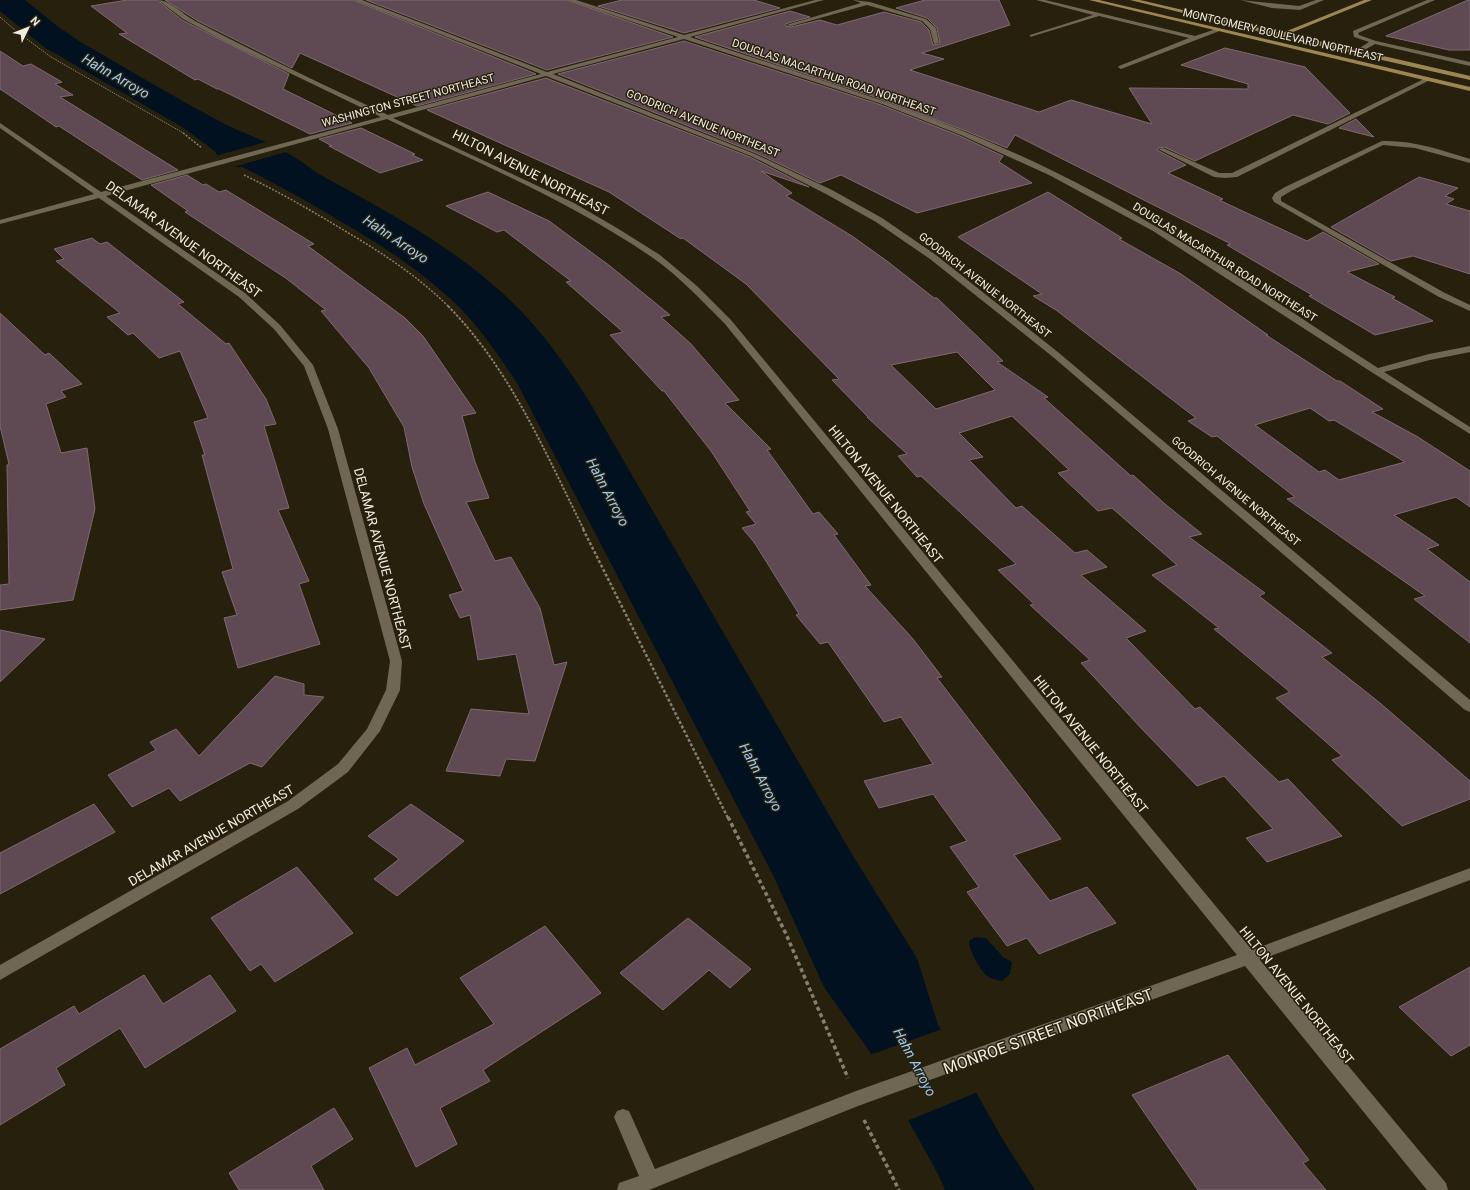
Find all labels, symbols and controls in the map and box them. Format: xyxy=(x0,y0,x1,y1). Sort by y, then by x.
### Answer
street label: MONTGOMERY BOULEVARD NORTHEAST xyxy=(1182,6,1385,65)
north arrow xyxy=(8,8,48,48)
text: N xyxy=(28,14,43,29)
street label: DOUGLAS MACARTHUR ROAD NORTHEAST xyxy=(730,36,938,119)
water label: Hahn Arroyo xyxy=(79,50,153,102)
street label: WASHINGTON STREET NORTHEAST xyxy=(320,71,496,130)
street label: GOODRICH AVENUE NORTHEAST xyxy=(624,87,782,160)
street label: HILTON AVENUE NORTHEAST xyxy=(450,126,612,219)
street label: DELAMAR AVENUE NORTHEAST xyxy=(103,178,265,301)
street label: DOUGLAS MACARTHUR ROAD NORTHEAST xyxy=(1130,200,1319,325)
water label: Hahn Arroyo xyxy=(360,211,432,267)
street label: GOODRICH AVENUE NORTHEAST xyxy=(916,230,1054,341)
street label: HILTON AVENUE NORTHEAST xyxy=(825,422,946,566)
street label: GOODRICH AVENUE NORTHEAST xyxy=(1169,434,1303,549)
water label: Hahn Arroyo xyxy=(583,455,633,529)
street label: DELAMAR AVENUE NORTHEAST xyxy=(351,466,414,652)
street label: HILTON AVENUE NORTHEAST xyxy=(1030,672,1151,816)
water label: Hahn Arroyo xyxy=(736,740,786,814)
street label: DELAMAR AVENUE NORTHEAST xyxy=(126,782,297,889)
street label: HILTON AVENUE NORTHEAST xyxy=(1236,923,1357,1067)
street label: MONROE STREET NORTHEAST xyxy=(941,984,1156,1078)
water label: Hahn Arroyo xyxy=(890,1025,940,1099)

